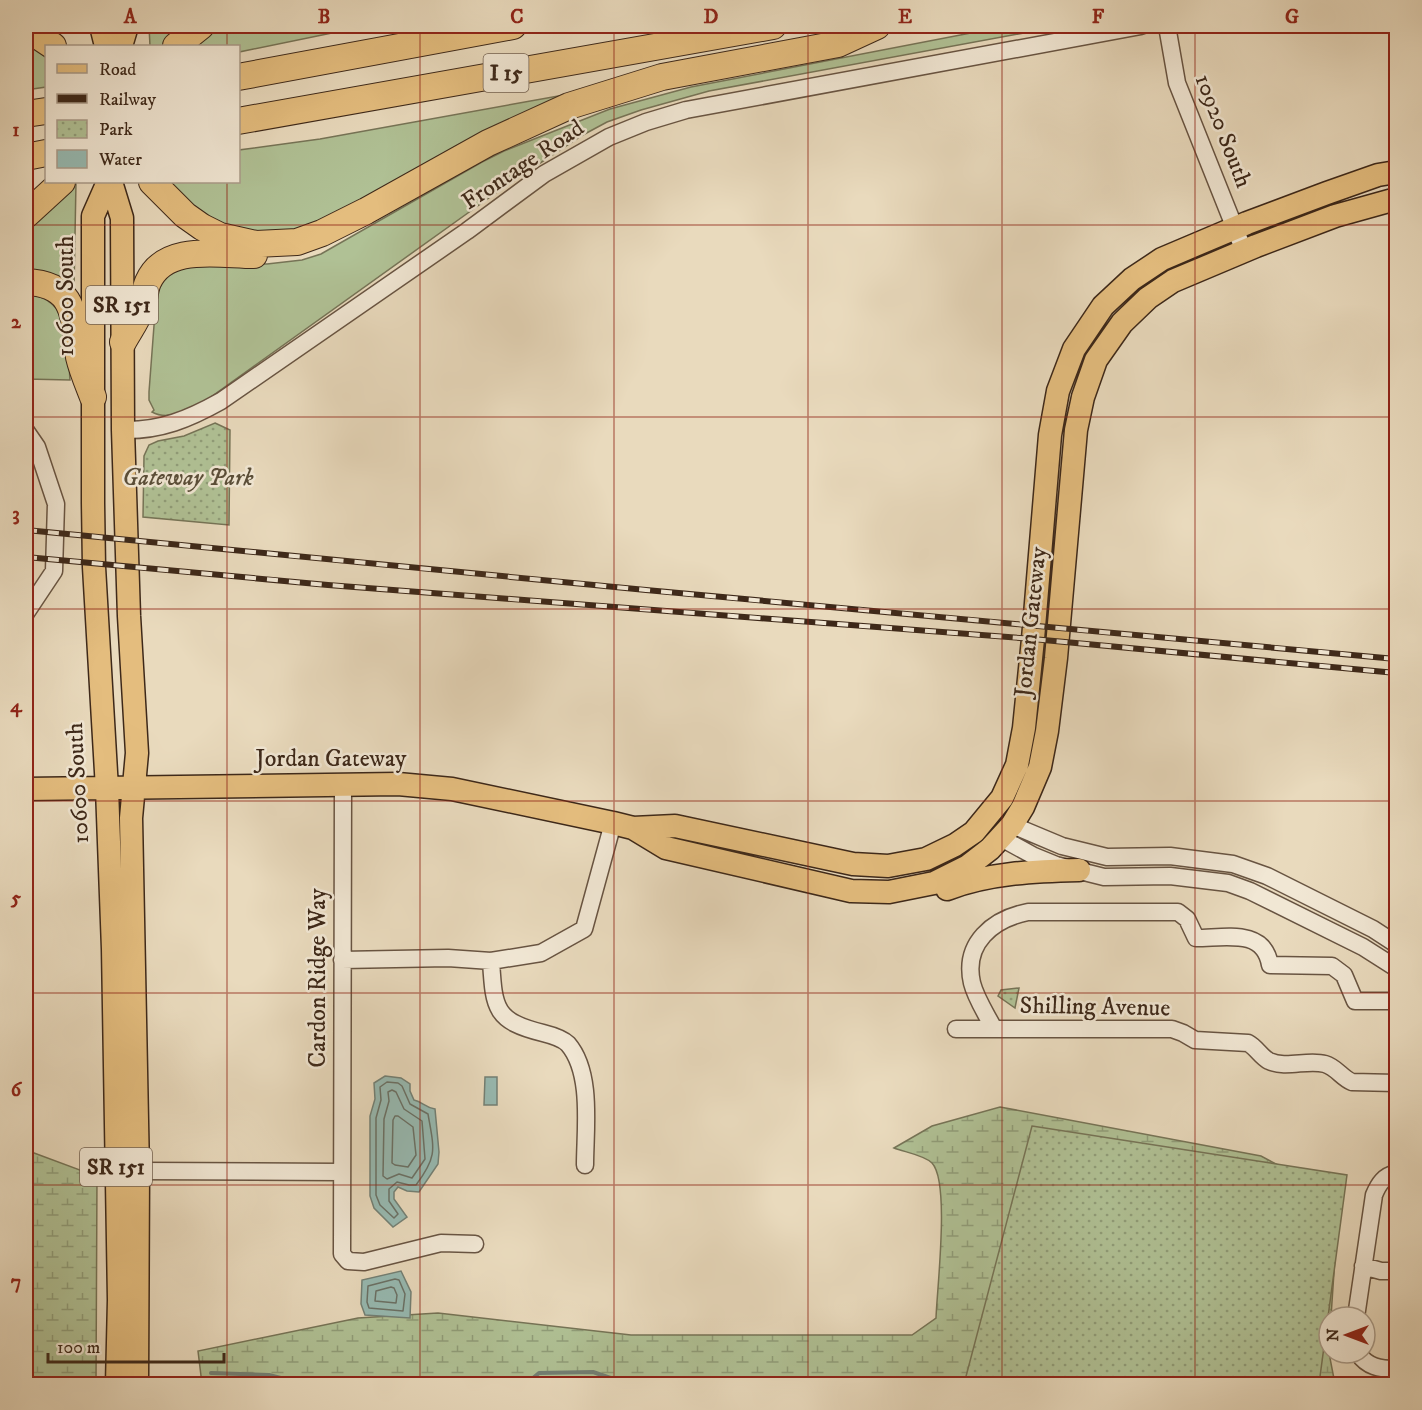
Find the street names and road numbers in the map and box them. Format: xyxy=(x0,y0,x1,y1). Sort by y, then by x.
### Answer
road number: I 15 xyxy=(484,54,528,92)
street label: 10920 South xyxy=(1188,70,1259,193)
street label: Frontage Road xyxy=(456,113,590,217)
street label: 10600 South xyxy=(51,235,81,357)
road number: SR 151 xyxy=(86,286,158,324)
street label: Jordan Gateway xyxy=(1008,545,1054,701)
street label: 10600 South xyxy=(60,721,96,844)
street label: Jordan Gateway xyxy=(254,744,407,774)
street label: Cardon Ridge Way xyxy=(303,888,333,1068)
street label: Shilling Avenue xyxy=(1019,991,1171,1023)
road number: SR 151 xyxy=(80,1148,152,1186)

